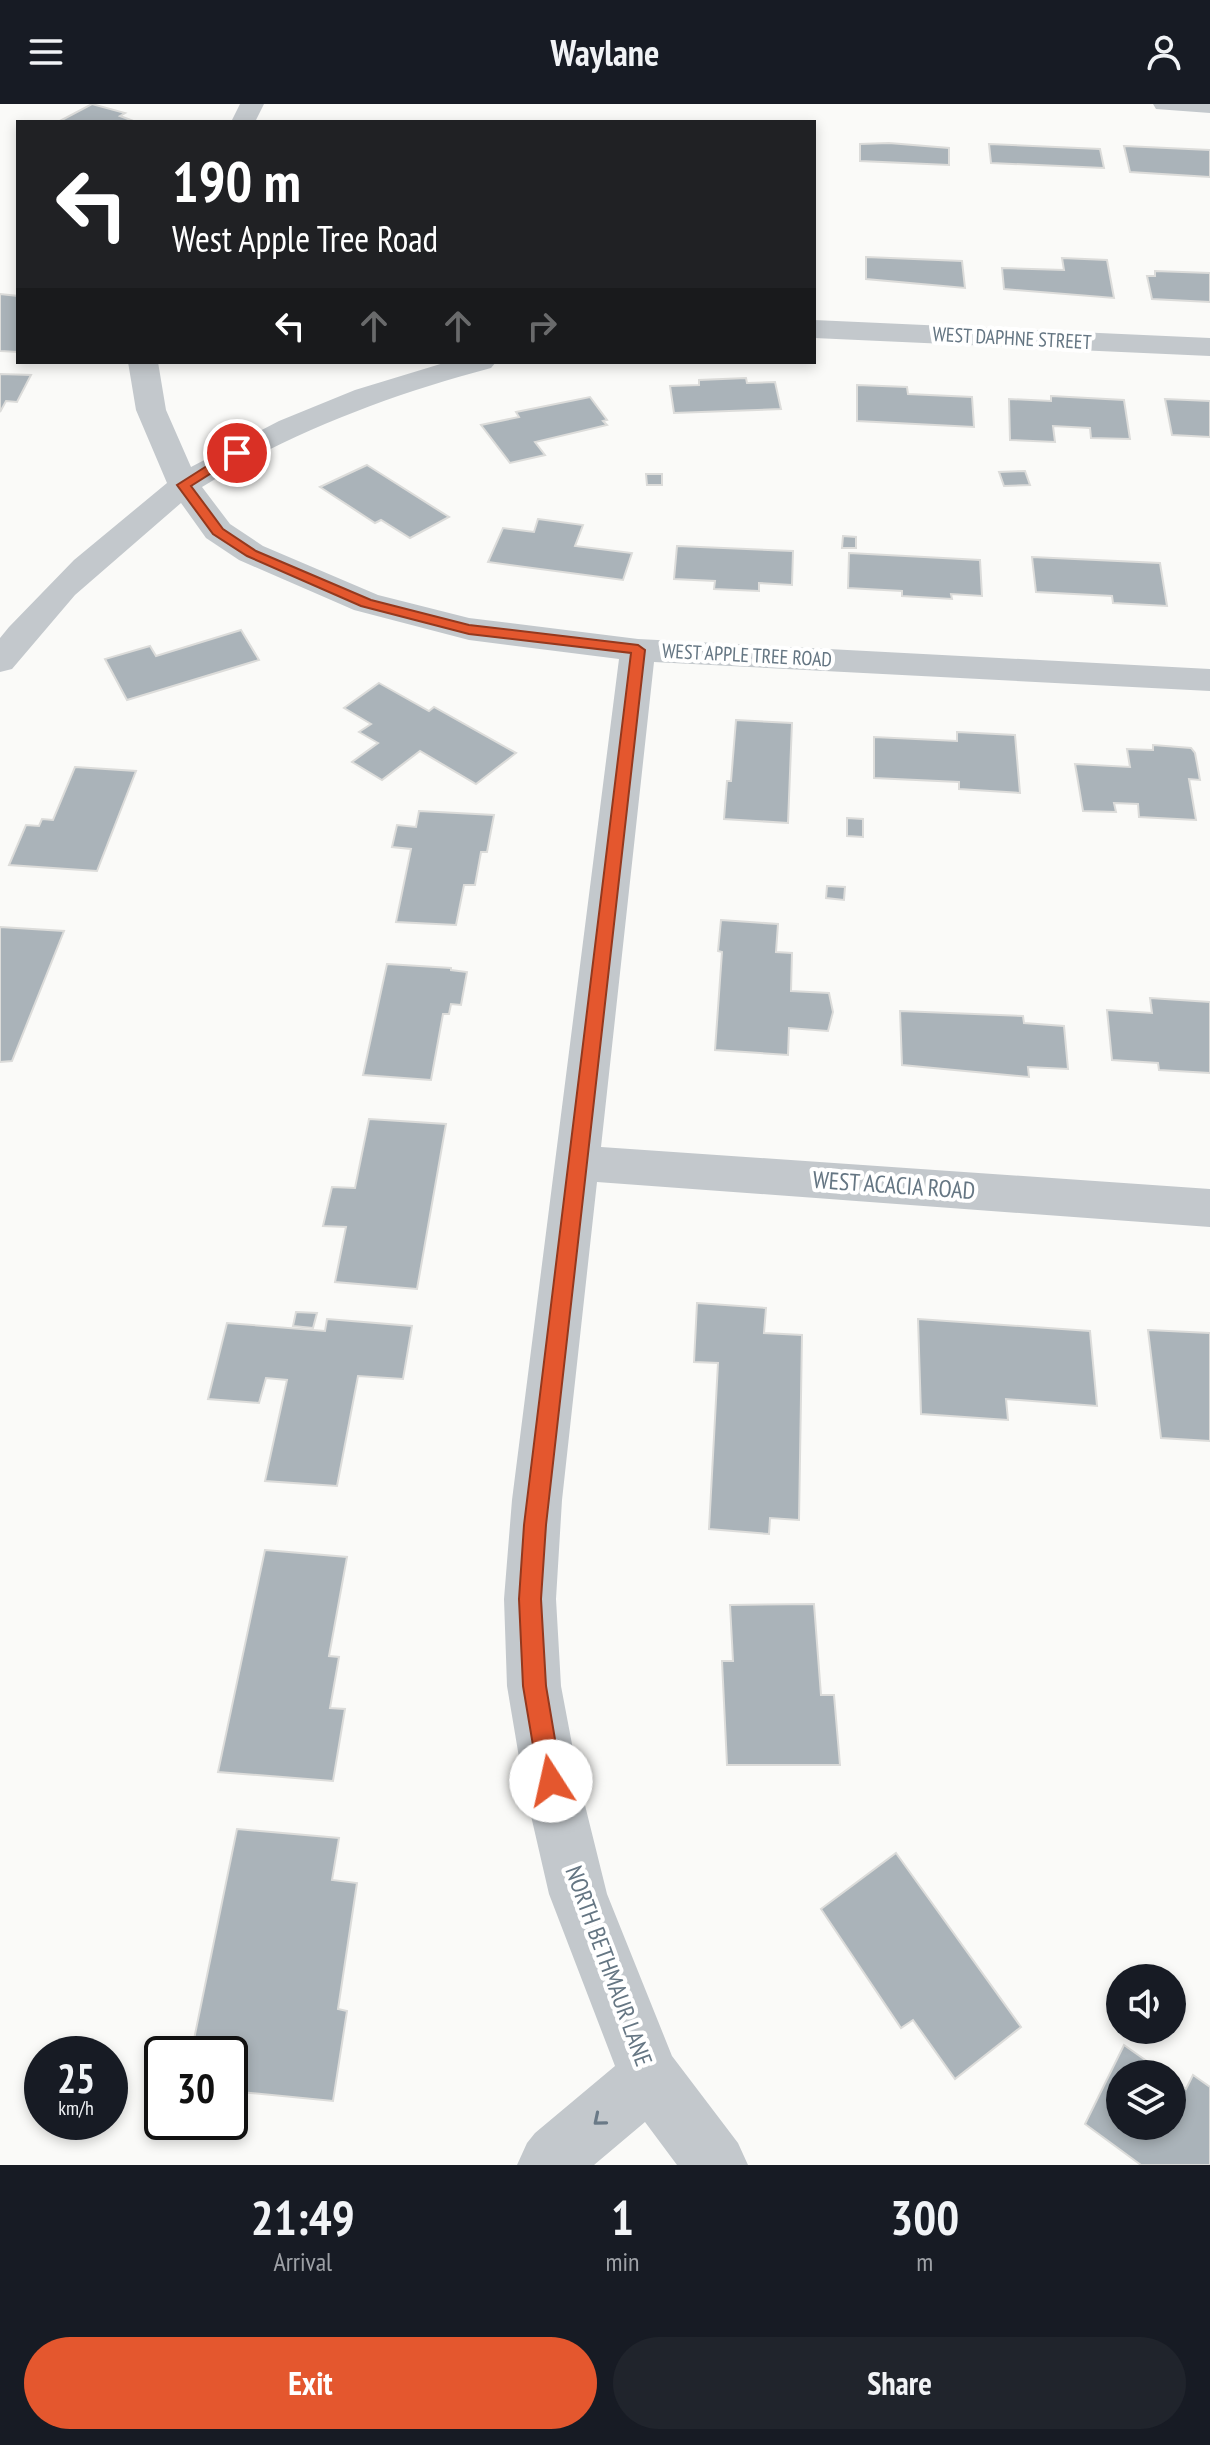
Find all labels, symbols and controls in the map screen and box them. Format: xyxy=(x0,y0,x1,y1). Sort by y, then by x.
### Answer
text: Waylane xyxy=(551,29,659,76)
icon: menu xyxy=(24,30,68,74)
icon: person xyxy=(1142,30,1186,74)
text: 190 m xyxy=(172,145,301,217)
icon: left xyxy=(40,152,144,256)
text: West Apple Tree Road xyxy=(172,215,438,262)
icon: left xyxy=(268,304,312,348)
icon: ahead xyxy=(352,304,396,348)
icon: ahead xyxy=(436,304,480,348)
icon: right xyxy=(520,304,564,348)
street label: WEST DAPHNE STREET xyxy=(932,321,1092,355)
pin xyxy=(203,419,271,487)
icon: arrive xyxy=(215,431,259,475)
street label: WEST APPLE TREE ROAD xyxy=(661,638,833,672)
street label: WEST ACACIA ROAD xyxy=(812,1164,976,1206)
position arrow xyxy=(509,1739,593,1823)
street label: NORTH BETHMAUR LANE xyxy=(558,1862,660,2070)
map controls xyxy=(1106,1964,1186,2140)
button: sound xyxy=(1106,1964,1186,2044)
speed limit sign: 30 xyxy=(144,2036,248,2140)
text: 25 xyxy=(57,2052,95,2104)
button: layers xyxy=(1106,2060,1186,2140)
text: km/h xyxy=(58,2095,94,2121)
one-way arrow xyxy=(593,2110,608,2125)
text: 21:49 xyxy=(251,2186,355,2248)
text: 1 xyxy=(611,2186,634,2248)
text: 300 xyxy=(890,2186,959,2248)
text: Arrival xyxy=(273,2245,332,2278)
text: min xyxy=(605,2245,639,2278)
text: m xyxy=(916,2245,933,2278)
button: Exit xyxy=(24,2337,597,2429)
button: Share xyxy=(613,2337,1186,2429)

